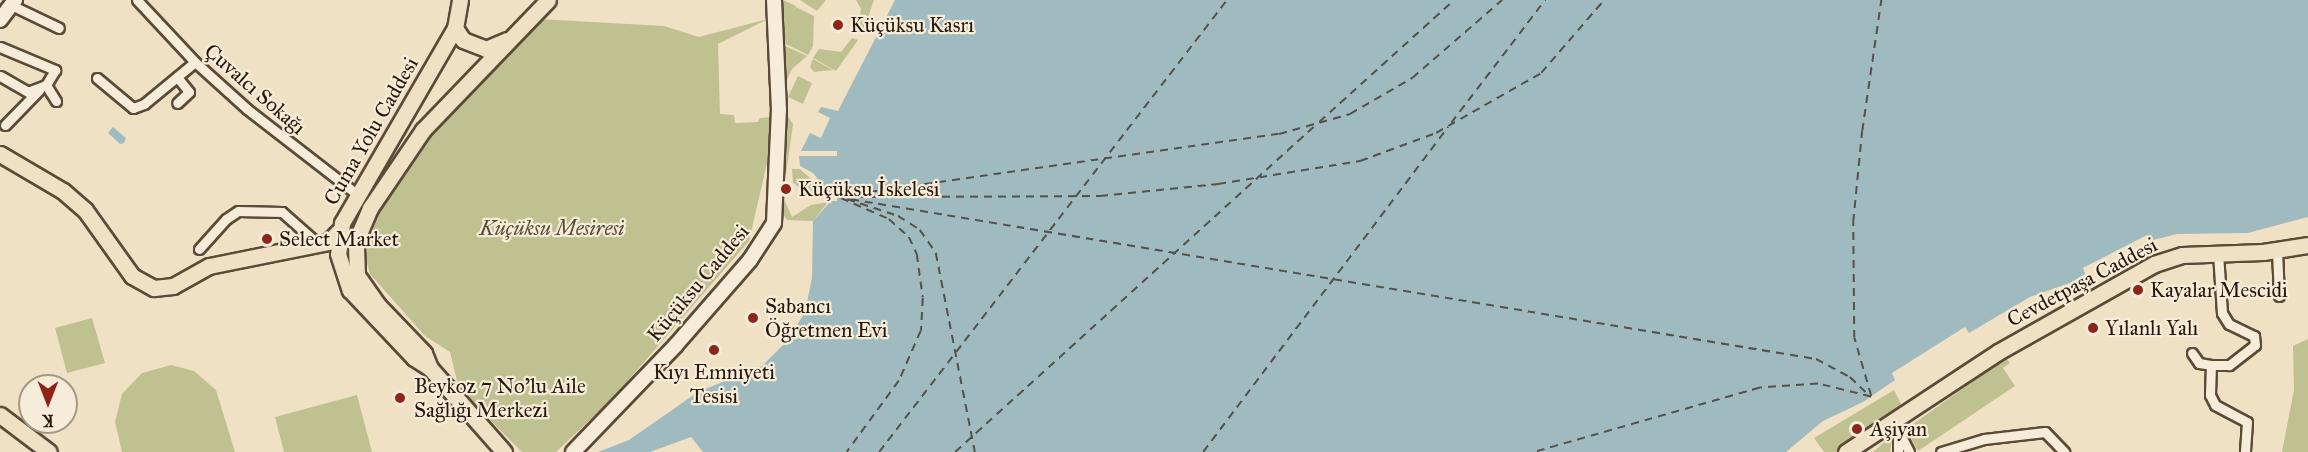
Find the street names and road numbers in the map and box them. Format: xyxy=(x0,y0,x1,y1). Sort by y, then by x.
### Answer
street label: Çuvalcı Sokağı xyxy=(199,38,311,140)
street label: Cuma Yolu Caddesi xyxy=(318,52,424,210)
street label: Küçüksu Caddesi xyxy=(642,219,754,347)
street label: Cevdetpaşa Caddesi xyxy=(2003,232,2161,332)

